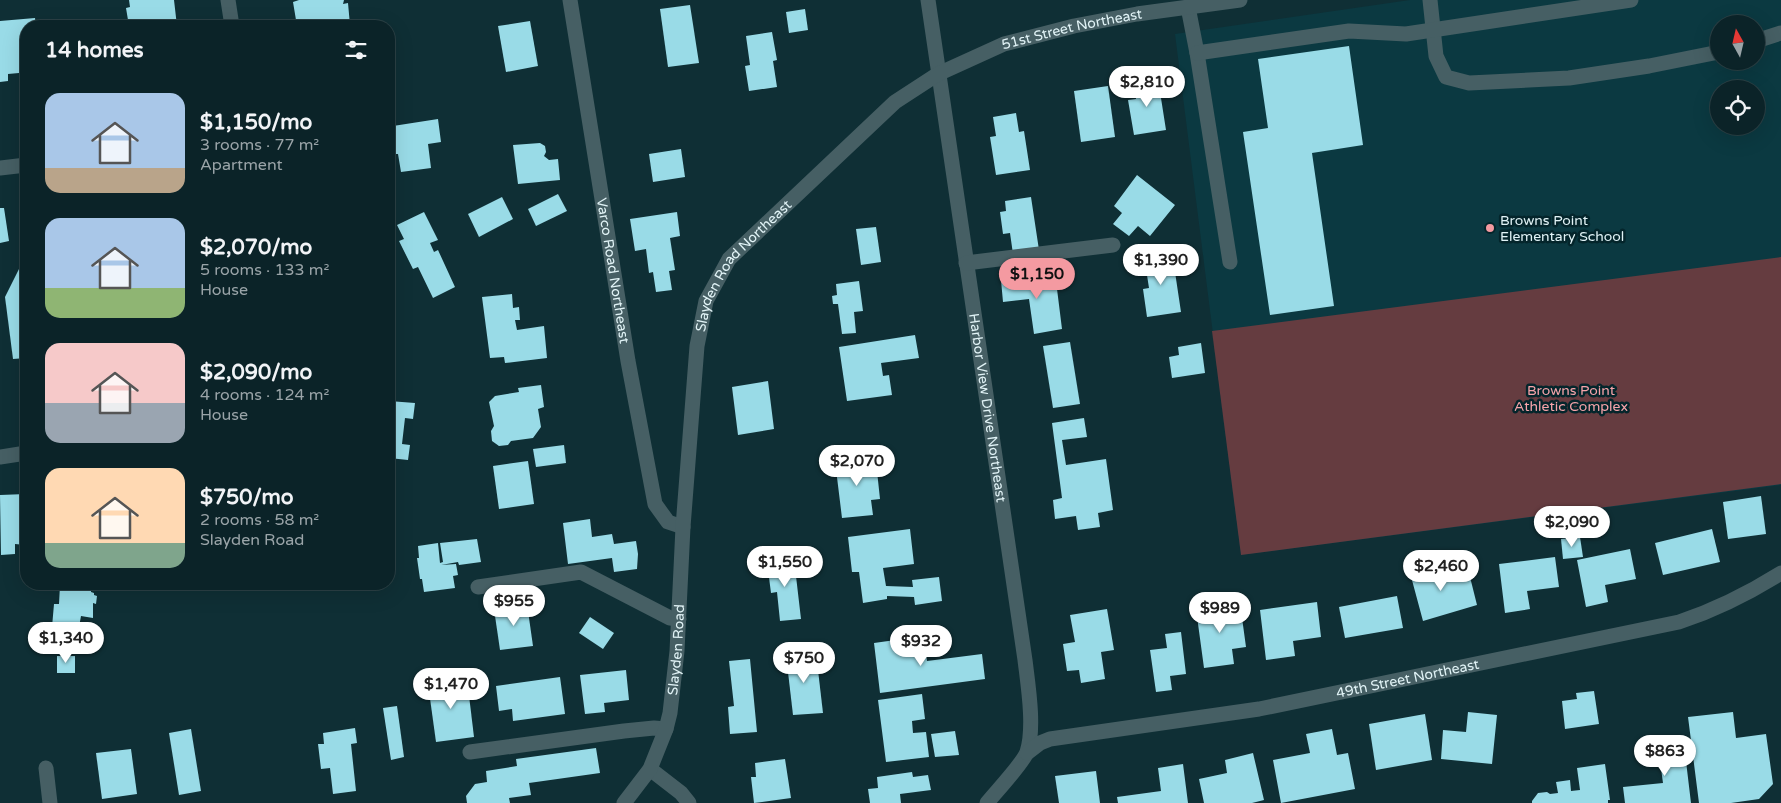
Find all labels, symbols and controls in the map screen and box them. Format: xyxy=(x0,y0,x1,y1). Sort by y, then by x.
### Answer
street label: 51st Street Northeast xyxy=(1000,5,1144,53)
north arrow xyxy=(1710,15,1765,70)
map controls xyxy=(1710,15,1765,135)
icon: filters xyxy=(342,36,370,64)
text: 14 homes xyxy=(45,38,144,63)
pin: $2,810 xyxy=(1106,66,1188,108)
text: $2,810 xyxy=(1120,72,1174,92)
button: locate xyxy=(1710,80,1765,135)
text: $1,150/mo xyxy=(200,110,312,135)
icon: home xyxy=(85,113,145,173)
text: 3 rooms · 77 m² xyxy=(200,135,319,155)
text: Apartment xyxy=(200,155,283,175)
street label: Slayden Road Northeast xyxy=(692,196,795,333)
street label: Varco Road Northeast xyxy=(593,197,634,345)
place label: Browns Point Elementary School xyxy=(1500,212,1624,245)
marker: Browns Point Elementary School xyxy=(1484,222,1496,234)
text: $2,070/mo xyxy=(200,235,312,260)
icon: home xyxy=(85,238,145,298)
pin: $1,390 xyxy=(1120,244,1202,286)
text: $1,390 xyxy=(1134,250,1188,270)
pin: $1,150 xyxy=(996,258,1078,300)
text: 5 rooms · 133 m² xyxy=(200,260,329,280)
text: $1,150 xyxy=(1010,264,1064,284)
text: House xyxy=(200,280,248,300)
street label: Harbor View Drive Northeast xyxy=(966,312,1010,504)
text: $2,090/mo xyxy=(200,360,312,385)
icon: home xyxy=(85,363,145,423)
park label: Browns Point Athletic Complex xyxy=(1514,382,1628,415)
text: 4 rooms · 124 m² xyxy=(200,385,329,405)
text: House xyxy=(200,405,248,425)
pin: $2,070 xyxy=(816,444,898,487)
text: $2,070 xyxy=(830,451,884,471)
text: $750/mo xyxy=(200,485,294,510)
icon: home xyxy=(85,488,145,548)
pin: $2,090 xyxy=(1531,506,1613,548)
text: 2 rooms · 58 m² xyxy=(200,510,319,530)
text: $2,090 xyxy=(1545,512,1599,532)
text: Slayden Road xyxy=(200,530,304,550)
pin: $1,550 xyxy=(744,546,826,588)
pin: $2,460 xyxy=(1400,550,1482,592)
text: $1,550 xyxy=(758,552,812,572)
text: $2,460 xyxy=(1414,556,1468,576)
pin: $955 xyxy=(484,584,544,627)
text: $955 xyxy=(494,591,534,611)
pin: $989 xyxy=(1190,592,1250,634)
text: $989 xyxy=(1200,598,1240,618)
street label: Slayden Road xyxy=(664,604,688,696)
pin: $1,340 xyxy=(25,622,107,664)
pin: $932 xyxy=(891,624,951,667)
text: $1,340 xyxy=(39,628,93,648)
text: $932 xyxy=(901,631,941,651)
pin: $750 xyxy=(774,642,834,684)
text: $750 xyxy=(784,648,824,668)
street label: 49th Street Northeast xyxy=(1335,655,1481,701)
pin: $1,470 xyxy=(410,668,492,710)
text: $1,470 xyxy=(424,674,478,694)
pin: $863 xyxy=(1635,734,1695,777)
text: $863 xyxy=(1645,741,1685,761)

